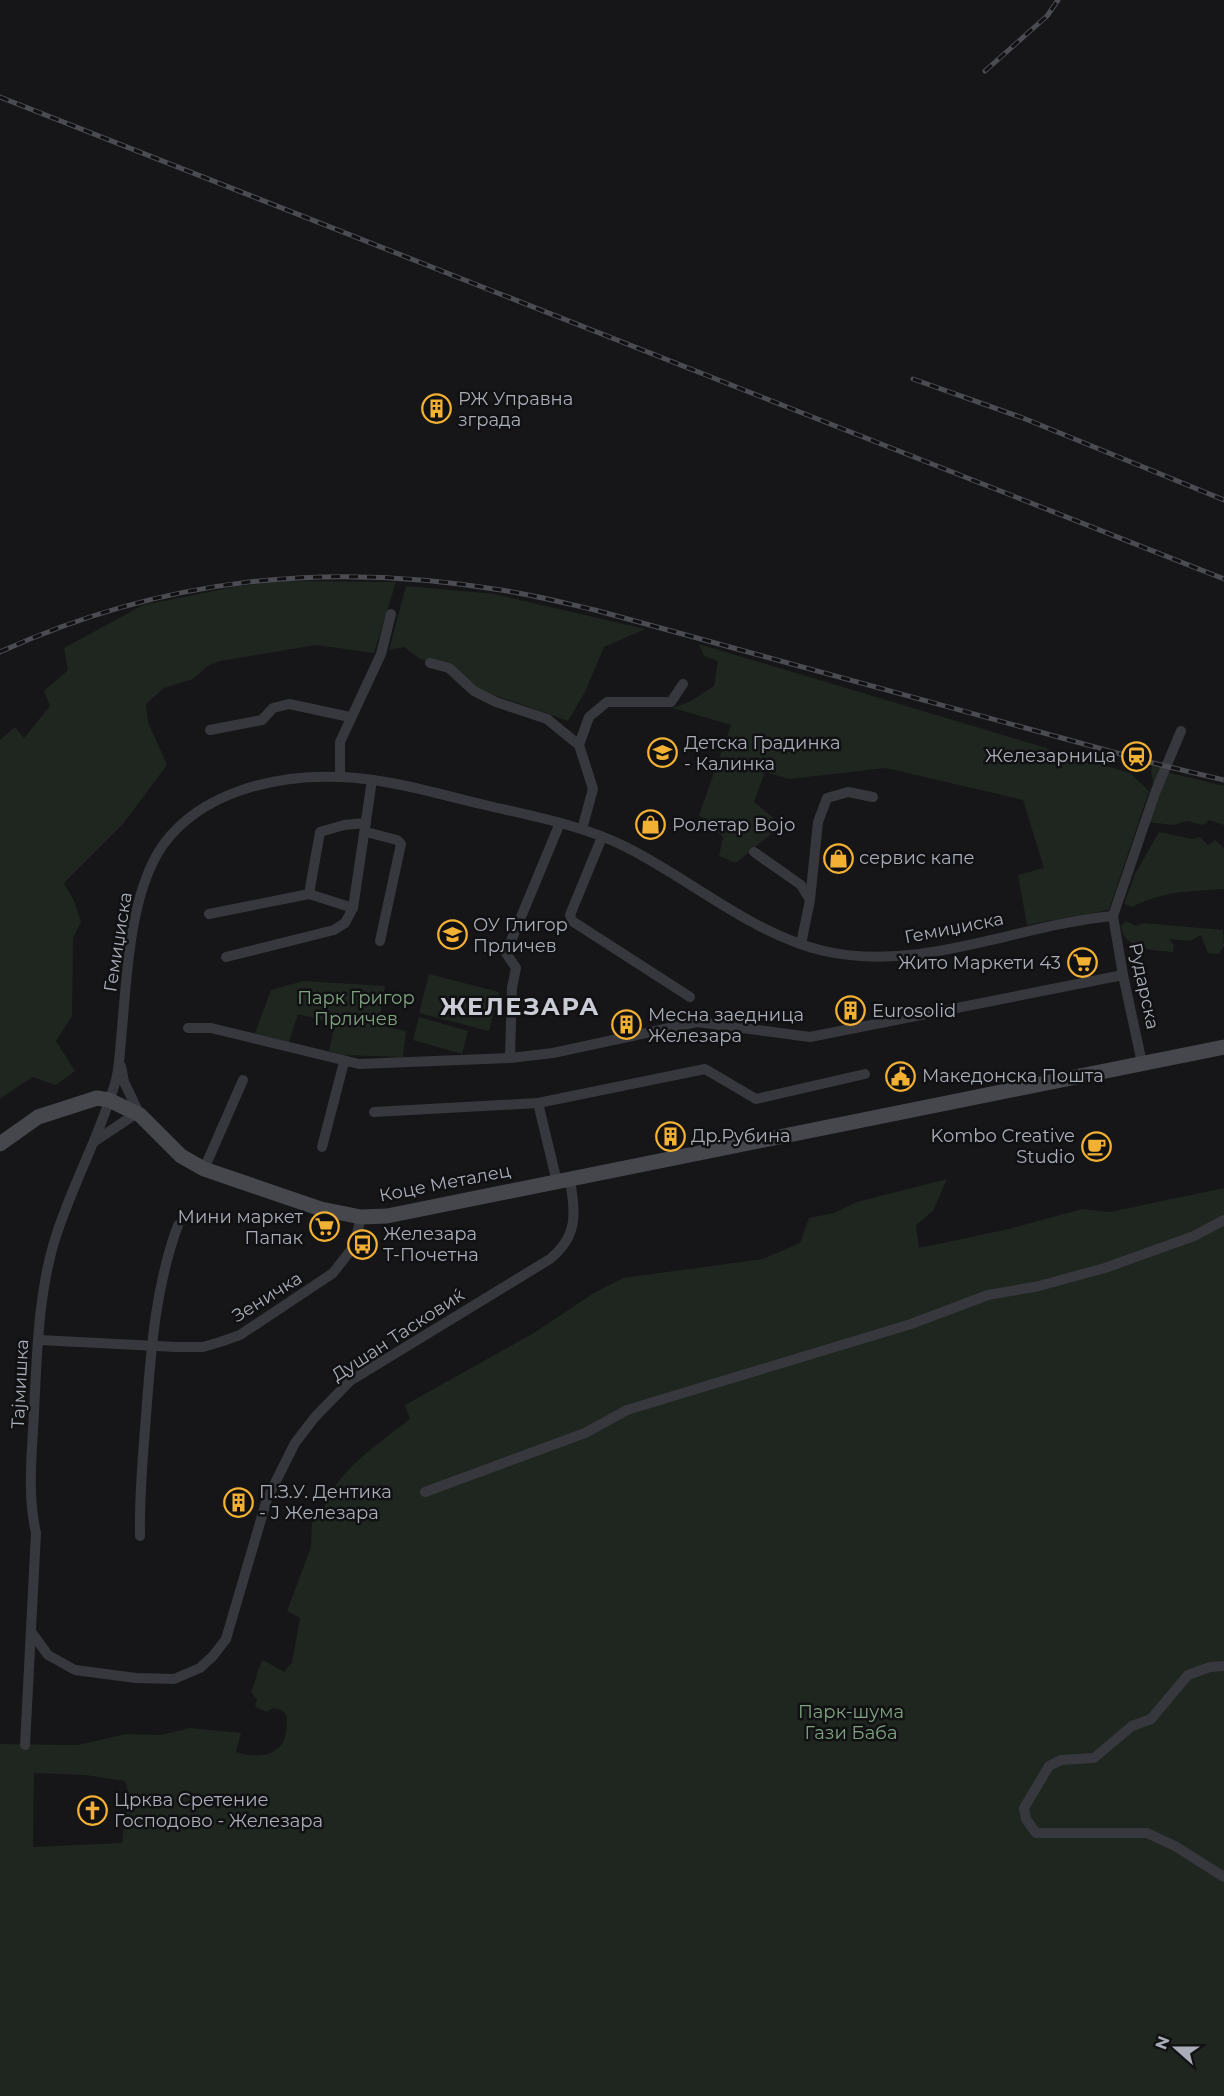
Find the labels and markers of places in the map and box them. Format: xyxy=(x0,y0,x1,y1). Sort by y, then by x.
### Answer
place label: РЖ Управна зграда xyxy=(458,388,573,431)
building icon: РЖ Управна зграда xyxy=(421,393,453,425)
place label: Детска Градинка - Калинка xyxy=(684,732,840,775)
school or university icon: Детска Градинка - Калинка xyxy=(647,737,679,769)
station icon: Железарница xyxy=(1121,740,1153,772)
place label: Железарница xyxy=(985,745,1116,767)
shop icon: Ролетар Војо xyxy=(635,809,667,841)
place label: Ролетар Војо xyxy=(672,814,795,836)
shop icon: сервис капе xyxy=(822,842,854,874)
place label: сервис капе xyxy=(859,847,975,869)
place label: ОУ Глигор Прличев xyxy=(473,914,568,957)
school or university icon: ОУ Глигор Прличев xyxy=(436,919,468,951)
supermarket icon: Жито Маркети 43 xyxy=(1066,947,1098,979)
place label: Жито Маркети 43 xyxy=(898,952,1061,974)
building icon: Eurosolid xyxy=(835,995,867,1027)
place label: Eurosolid xyxy=(872,1000,956,1022)
place label: Месна заедница Железара xyxy=(648,1004,804,1047)
building icon: Месна заедница Железара xyxy=(611,1009,643,1041)
public building icon: Македонска Пошта xyxy=(885,1060,917,1092)
place label: Македонска Пошта xyxy=(922,1065,1104,1087)
building icon: Др.Рубина xyxy=(654,1120,686,1152)
place label: Др.Рубина xyxy=(691,1125,791,1147)
place label: Kombo Creative Studio xyxy=(931,1125,1075,1168)
cafe icon: Kombo Creative Studio xyxy=(1080,1130,1112,1162)
place label: Мини маркет Папак xyxy=(178,1206,304,1249)
supermarket icon: Мини маркет Папак xyxy=(308,1211,340,1243)
place label: Железара Т-Почетна xyxy=(383,1223,479,1266)
bus stop icon: Железара Т-Почетна xyxy=(346,1228,378,1260)
place label: П.З.У. Дентика - Ј Железара xyxy=(259,1481,392,1524)
building icon: П.З.У. Дентика - Ј Железара xyxy=(222,1486,254,1518)
place label: Црква Сретение Господово - Железара xyxy=(114,1789,323,1832)
church icon: Црква Сретение Господово - Железара xyxy=(77,1794,109,1826)

